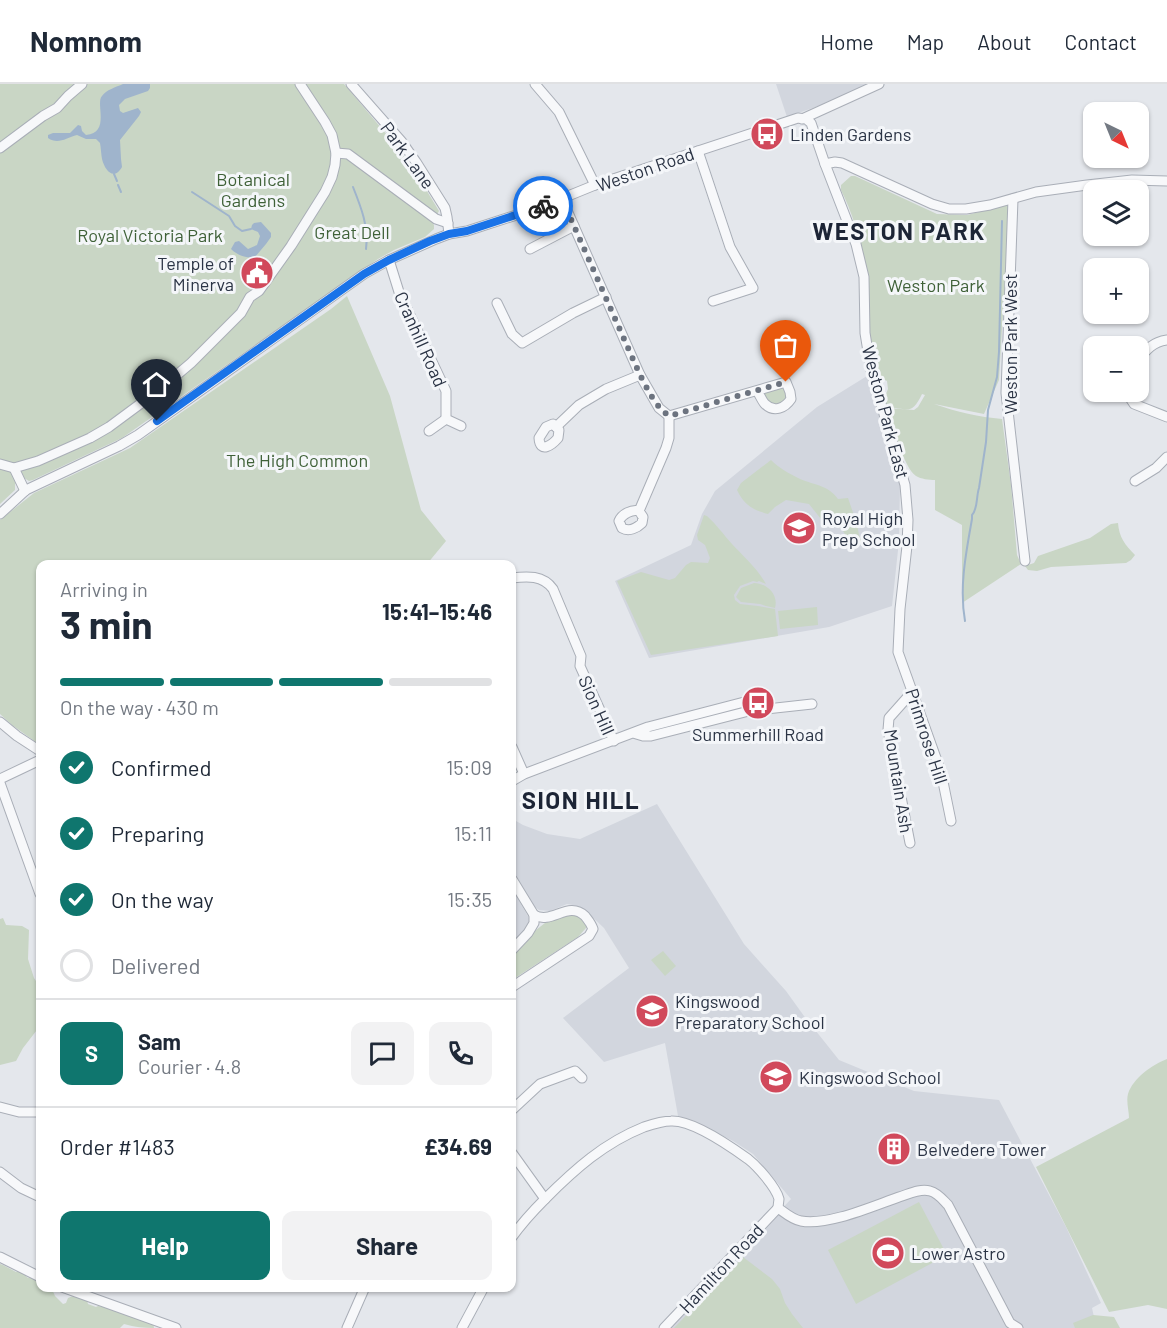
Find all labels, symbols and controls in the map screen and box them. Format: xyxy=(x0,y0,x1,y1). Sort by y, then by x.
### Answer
text: Nomnom xyxy=(30,24,142,58)
text: Home xyxy=(820,29,874,54)
text: Map xyxy=(907,29,944,54)
text: About xyxy=(977,29,1032,54)
text: Contact xyxy=(1065,29,1137,54)
north arrow xyxy=(1083,102,1149,168)
map controls xyxy=(1083,102,1149,402)
bus stop icon: Linden Gardens xyxy=(749,116,785,152)
street label: Park Lane xyxy=(376,117,440,193)
place label: Linden Gardens xyxy=(790,123,911,145)
street label: Weston Road xyxy=(593,142,697,196)
park label: Botanical Gardens xyxy=(216,168,290,211)
courier xyxy=(513,176,573,236)
button: layers xyxy=(1083,180,1149,246)
icon: bike xyxy=(527,190,560,223)
district label: WESTON PARK xyxy=(812,216,986,245)
park label: Great Dell xyxy=(314,221,390,243)
park label: Royal Victoria Park xyxy=(77,224,223,246)
place label: Temple of Minerva xyxy=(157,252,234,295)
public building icon: Temple of Minerva xyxy=(239,255,275,291)
button: + xyxy=(1083,258,1149,324)
park label: Weston Park xyxy=(887,274,985,296)
street label: Weston Park West xyxy=(999,274,1021,414)
street label: Cranhill Road xyxy=(390,288,452,390)
pin xyxy=(760,320,811,382)
icon: bag xyxy=(769,329,802,362)
button: − xyxy=(1083,336,1149,402)
street label: Weston Park East xyxy=(858,343,914,481)
pin xyxy=(131,359,182,421)
icon: home xyxy=(140,368,173,401)
park label: The High Common xyxy=(226,449,368,471)
place label: Royal High Prep School xyxy=(822,507,915,550)
school or university icon: Royal High Prep School xyxy=(781,510,817,546)
text: Arriving in xyxy=(60,577,148,601)
text: 15:41–15:46 xyxy=(382,598,492,624)
text: 3 min xyxy=(60,600,153,647)
street label: Sion Hill xyxy=(574,672,620,738)
bus stop icon: Summerhill Road xyxy=(740,685,776,721)
street label: Primrose Hill xyxy=(901,685,953,787)
text: On the way · 430 m xyxy=(60,695,219,719)
place label: Summerhill Road xyxy=(692,723,824,745)
street label: Mountain Ash xyxy=(880,727,918,835)
icon: check xyxy=(60,751,93,784)
text: Confirmed xyxy=(111,754,211,780)
text: 15:09 xyxy=(446,755,492,779)
district label: SION HILL xyxy=(522,785,640,814)
icon: check xyxy=(60,817,93,850)
text: Preparing xyxy=(111,820,204,846)
text: 15:11 xyxy=(454,821,492,845)
icon: check xyxy=(60,883,93,916)
text: On the way xyxy=(111,886,214,912)
text: 15:35 xyxy=(447,887,492,911)
text: Delivered xyxy=(111,952,200,978)
place label: Kingswood Preparatory School xyxy=(675,990,825,1033)
school or university icon: Kingswood Preparatory School xyxy=(634,993,670,1029)
button: chat xyxy=(351,1022,414,1085)
button: phone xyxy=(429,1022,492,1085)
text: Sam xyxy=(138,1028,181,1054)
text: S xyxy=(85,1040,98,1066)
text: Courier · 4.8 xyxy=(138,1054,241,1078)
school or university icon: Kingswood School xyxy=(758,1059,794,1095)
place label: Kingswood School xyxy=(799,1066,941,1088)
building icon: Belvedere Tower xyxy=(876,1131,912,1167)
text: Order #1483 xyxy=(60,1133,175,1159)
text: £34.69 xyxy=(424,1133,492,1159)
place label: Belvedere Tower xyxy=(917,1138,1047,1160)
button: Help xyxy=(60,1211,270,1280)
button: Share xyxy=(282,1211,492,1280)
street label: Hamilton Road xyxy=(674,1219,768,1317)
sports icon: Lower Astro xyxy=(870,1235,906,1271)
place label: Lower Astro xyxy=(911,1242,1005,1264)

